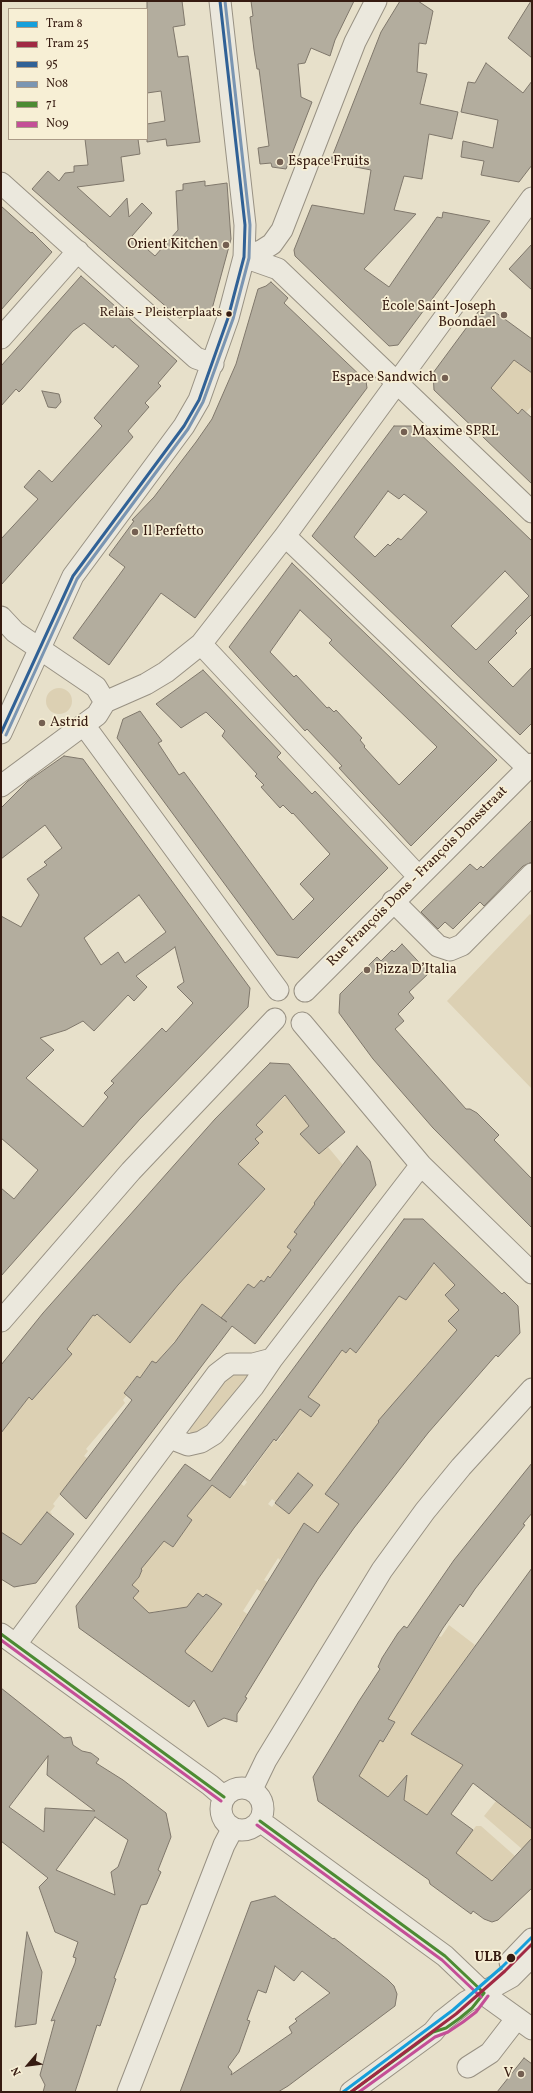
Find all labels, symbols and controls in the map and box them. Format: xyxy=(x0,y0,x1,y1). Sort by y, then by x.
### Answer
legend xyxy=(8,8,148,140)
text: Tram 8 xyxy=(46,16,83,32)
text: Tram 25 xyxy=(46,36,89,52)
text: 95 xyxy=(46,56,58,72)
text: N08 xyxy=(46,76,68,92)
text: 71 xyxy=(46,96,56,112)
text: N09 xyxy=(46,116,68,132)
place label: Espace Fruits xyxy=(288,154,369,170)
marker: Espace Fruits xyxy=(275,157,285,167)
place label: Orient Kitchen xyxy=(127,237,218,253)
marker: Orient Kitchen xyxy=(221,240,231,250)
place label: École Saint-Joseph Boondael xyxy=(382,299,496,332)
place label: Relais - Pleisterplaats xyxy=(100,306,222,322)
marker: Relais - Pleisterplaats xyxy=(224,309,234,319)
marker: École Saint-Joseph Boondael xyxy=(499,310,509,320)
place label: Espace Sandwich xyxy=(332,370,437,386)
marker: Espace Sandwich xyxy=(440,373,450,383)
place label: Maxime SPRL xyxy=(412,424,498,440)
marker: Maxime SPRL xyxy=(399,427,409,437)
place label: Il Perfetto xyxy=(143,524,204,540)
marker: Il Perfetto xyxy=(130,527,140,537)
place label: Astrid xyxy=(50,715,89,731)
marker: Astrid xyxy=(37,718,47,728)
street label: Rue François Dons - François Donsstraat xyxy=(324,783,512,971)
place label: Pizza D’Italia xyxy=(375,962,457,978)
marker: Pizza D’Italia xyxy=(362,965,372,975)
place label: ULB xyxy=(475,1950,502,1966)
marker: ULB xyxy=(505,1952,517,1964)
north arrow xyxy=(8,2045,48,2085)
text: N xyxy=(8,2064,25,2078)
place label: V xyxy=(503,2066,513,2082)
marker: V xyxy=(516,2069,526,2079)

